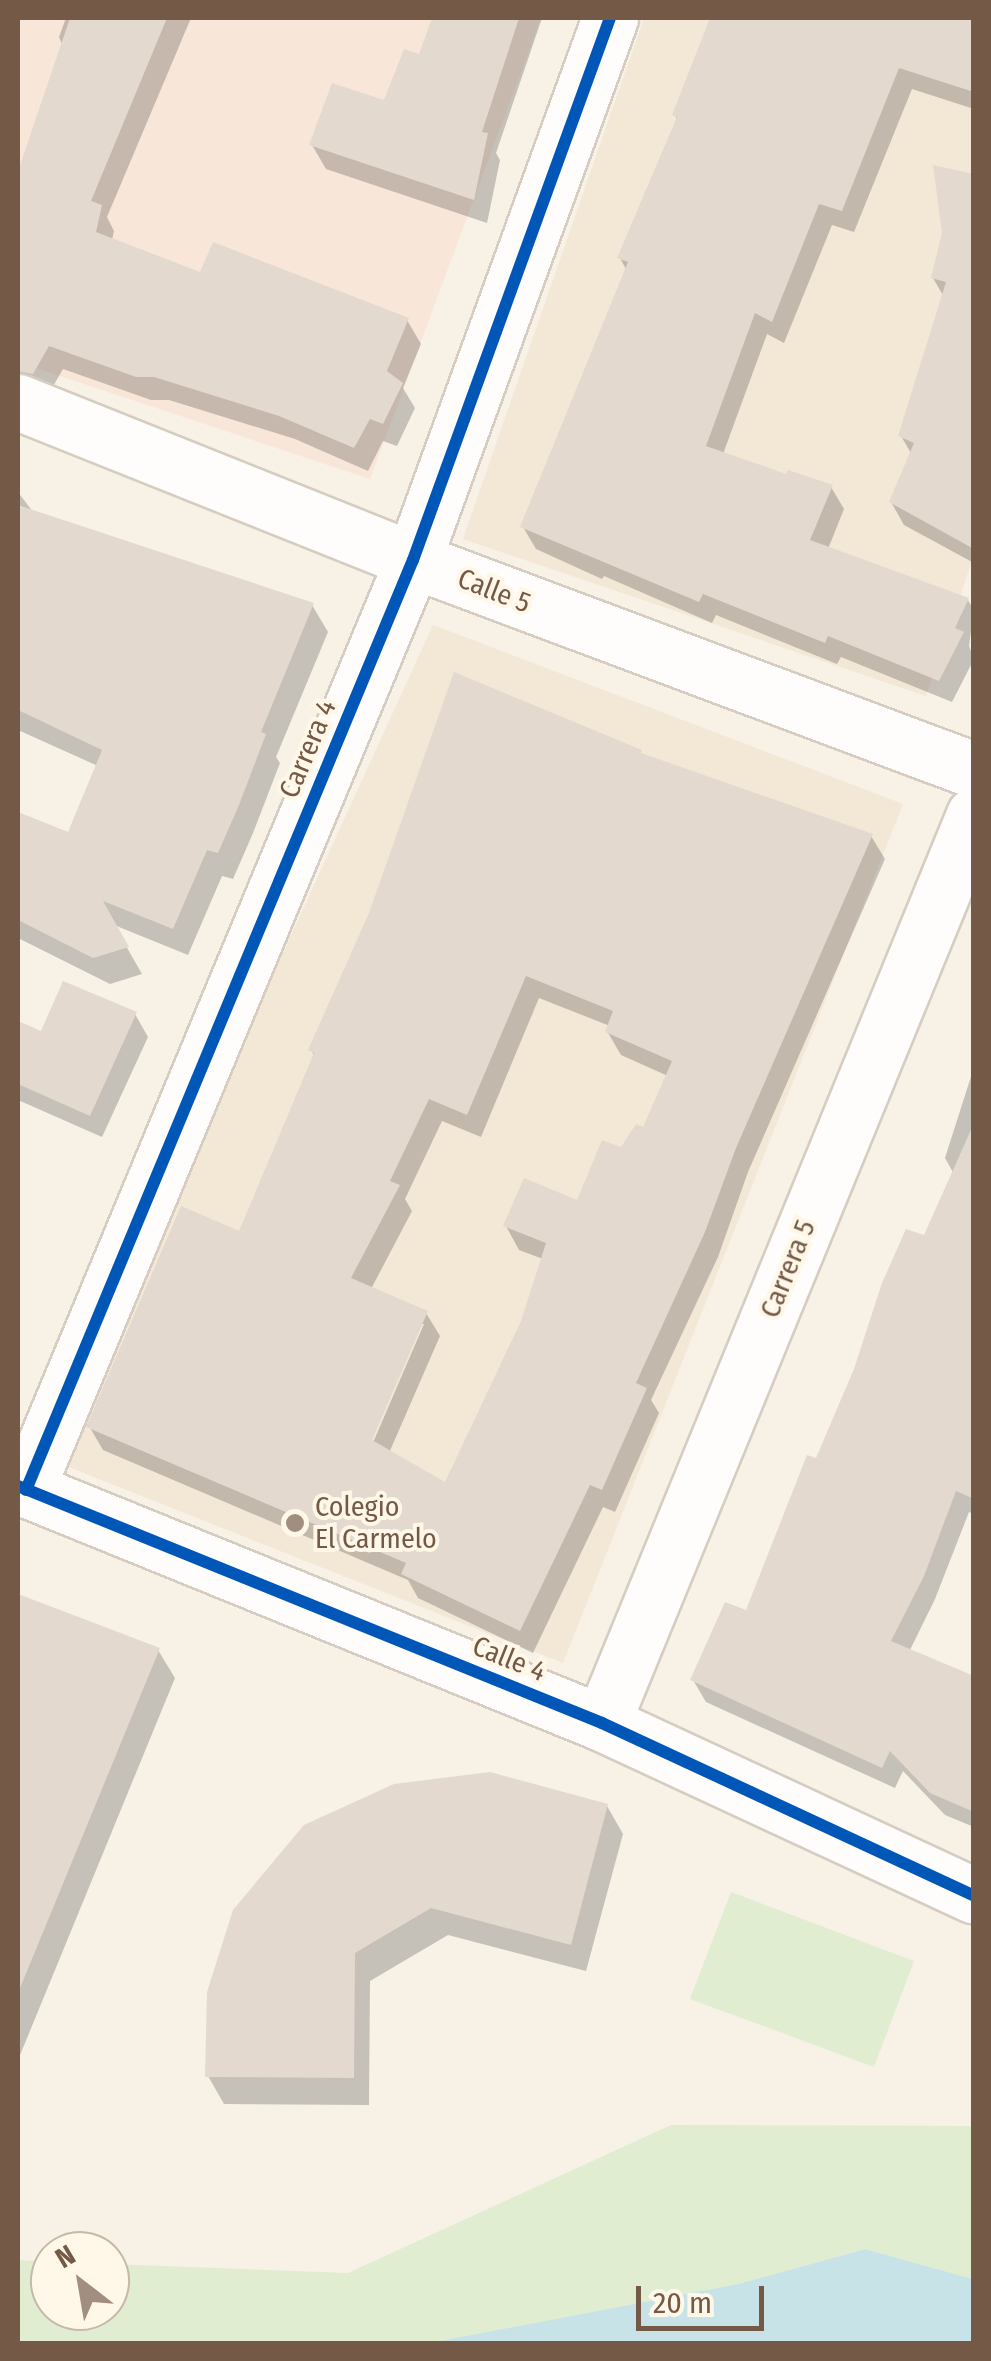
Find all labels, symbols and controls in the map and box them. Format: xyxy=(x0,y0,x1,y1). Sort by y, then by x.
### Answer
street label: Calle 5 xyxy=(453,562,535,620)
street label: Carrera 4 xyxy=(272,695,344,803)
street label: Carrera 5 xyxy=(753,1215,823,1323)
place label: Colegio El Carmelo xyxy=(315,1490,437,1556)
marker: Colegio El Carmelo xyxy=(284,1512,306,1534)
street label: Calle 4 xyxy=(467,1629,551,1689)
north arrow xyxy=(30,2231,130,2331)
text: N xyxy=(50,2238,81,2275)
scale bar xyxy=(641,2266,768,2328)
text: 20 m xyxy=(653,2285,712,2321)

